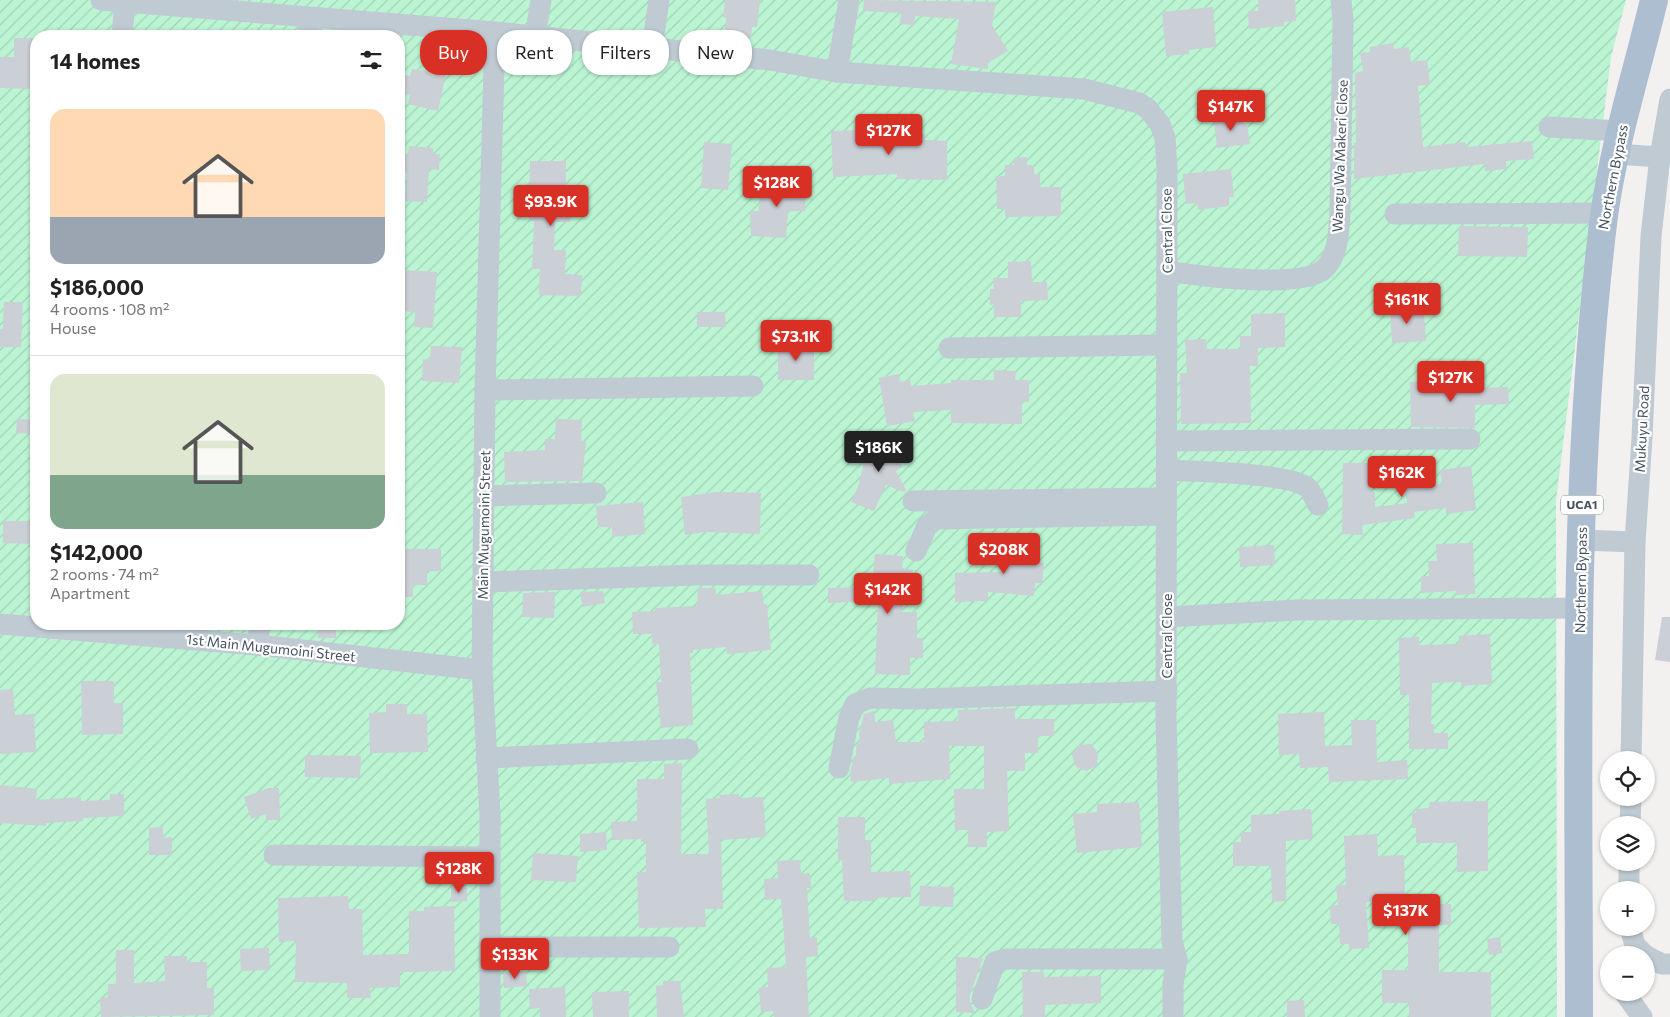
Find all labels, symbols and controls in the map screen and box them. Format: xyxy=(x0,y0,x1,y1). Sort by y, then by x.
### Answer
chip: Buy xyxy=(420,30,487,75)
chip: Rent xyxy=(497,30,572,75)
chip: Filters xyxy=(582,30,669,75)
chip: New xyxy=(679,30,752,75)
icon: filters xyxy=(357,46,385,74)
text: 14 homes xyxy=(50,48,140,73)
street label: Wangu Wa Makeri Close xyxy=(1328,79,1351,233)
pin: $147K xyxy=(1196,90,1266,132)
text: $147K xyxy=(1208,96,1254,115)
pin: $127K xyxy=(854,114,924,156)
text: $127K xyxy=(866,120,912,139)
street label: Northern Bypass xyxy=(1594,123,1631,231)
icon: home xyxy=(173,141,263,231)
pin: $128K xyxy=(742,166,812,208)
text: $128K xyxy=(754,172,800,191)
pin: $93.9K xyxy=(510,184,592,227)
street label: Central Close xyxy=(1157,188,1176,274)
text: $93.9K xyxy=(524,191,578,210)
text: $186,000 xyxy=(50,274,144,299)
pin: $161K xyxy=(1372,282,1442,325)
text: $161K xyxy=(1385,289,1429,308)
text: 4 rooms · 108 m² xyxy=(50,299,170,318)
text: House xyxy=(50,318,96,337)
pin: $73.1K xyxy=(755,320,837,362)
text: $73.1K xyxy=(772,326,820,345)
pin: $127K xyxy=(1416,360,1486,403)
text: $127K xyxy=(1428,367,1474,386)
street label: Mukuyu Road xyxy=(1631,385,1652,473)
icon: home xyxy=(173,407,263,497)
pin: $186K xyxy=(844,430,914,473)
text: $186K xyxy=(855,437,903,456)
street label: Main Mugumoini Street xyxy=(474,450,493,600)
pin: $162K xyxy=(1367,456,1437,498)
text: $162K xyxy=(1379,462,1425,481)
road number: UCA1 xyxy=(1561,496,1603,514)
street label: Northern Bypass xyxy=(1571,527,1590,633)
pin: $208K xyxy=(969,532,1039,575)
text: $142,000 xyxy=(50,539,143,564)
text: $208K xyxy=(979,539,1029,558)
text: 2 rooms · 74 m² xyxy=(50,564,159,583)
pin: $142K xyxy=(853,572,923,615)
text: $142K xyxy=(865,579,911,598)
text: Apartment xyxy=(50,583,130,602)
street label: Central Close xyxy=(1158,594,1175,678)
street label: 1st Main Mugumoini Street xyxy=(185,630,357,665)
map controls xyxy=(1600,751,1655,1001)
button: locate xyxy=(1600,751,1655,806)
button: layers xyxy=(1600,816,1655,871)
pin: $128K xyxy=(424,852,494,894)
text: $128K xyxy=(436,858,482,877)
button: + xyxy=(1600,881,1655,936)
pin: $137K xyxy=(1371,894,1441,936)
text: $137K xyxy=(1383,900,1429,919)
pin: $133K xyxy=(480,938,550,980)
text: $133K xyxy=(492,944,538,963)
button: − xyxy=(1600,946,1655,1001)

